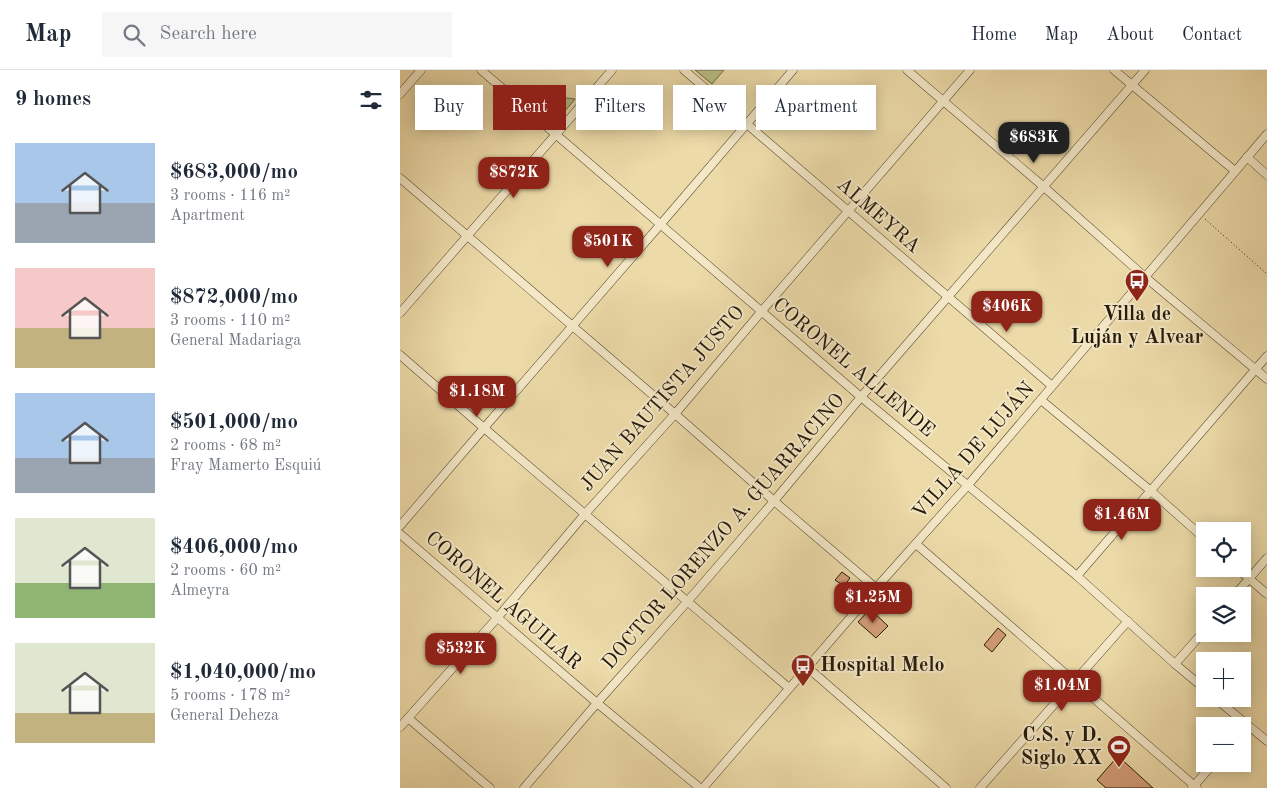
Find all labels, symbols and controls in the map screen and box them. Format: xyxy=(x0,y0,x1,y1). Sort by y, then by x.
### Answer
search box xyxy=(102,12,452,57)
icon: search xyxy=(120,21,148,49)
text: Map xyxy=(25,23,72,47)
text: Search here xyxy=(160,25,257,44)
text: Home xyxy=(971,26,1017,44)
text: Map xyxy=(1045,26,1078,44)
text: About xyxy=(1106,26,1154,44)
text: Contact xyxy=(1182,26,1242,44)
chip: Buy xyxy=(415,85,483,130)
chip: Rent xyxy=(493,85,566,130)
chip: Filters xyxy=(576,85,663,130)
chip: New xyxy=(673,85,746,130)
chip: Apartment xyxy=(756,85,876,130)
icon: filters xyxy=(357,86,385,114)
text: 9 homes xyxy=(15,89,91,110)
pin: $683K xyxy=(999,122,1069,164)
text: $683K xyxy=(1009,130,1059,146)
pin: $872K xyxy=(479,156,549,199)
text: $683,000/mo xyxy=(170,162,298,183)
icon: home xyxy=(55,163,115,223)
text: $872K xyxy=(489,165,539,181)
street label: ALMEYRA xyxy=(832,175,924,257)
text: 3 rooms · 116 m² xyxy=(170,188,290,204)
text: Apartment xyxy=(170,208,245,224)
pin: $501K xyxy=(573,226,643,268)
text: $501K xyxy=(583,234,633,250)
bus stop icon: Villa de Luján y Alvear xyxy=(1124,268,1150,302)
text: $872,000/mo xyxy=(170,287,298,308)
icon: home xyxy=(55,288,115,348)
pin: $406K xyxy=(972,290,1042,333)
street label: CORONEL ALLENDE xyxy=(768,295,938,441)
text: $406K xyxy=(982,299,1032,315)
street label: JUAN BAUTISTA JUSTO xyxy=(577,303,749,495)
place label: Villa de Luján y Alvear xyxy=(1071,305,1204,348)
text: 3 rooms · 110 m² xyxy=(170,313,290,329)
text: General Madariaga xyxy=(170,333,301,349)
pin: $1.18M xyxy=(436,376,518,418)
street label: VILLA DE LUJÁN xyxy=(907,377,1039,523)
text: $1.18M xyxy=(449,384,505,400)
street label: DOCTOR LORENZO A. GUARRACINO xyxy=(599,390,849,674)
text: $501,000/mo xyxy=(170,412,298,433)
icon: home xyxy=(55,413,115,473)
text: 2 rooms · 68 m² xyxy=(170,438,281,454)
text: Fray Mamerto Esquiú xyxy=(170,458,321,474)
pin: $1.46M xyxy=(1081,498,1163,541)
text: $1.46M xyxy=(1094,507,1150,523)
map controls xyxy=(1196,522,1251,772)
button: locate xyxy=(1196,522,1251,577)
street label: CORONEL AGUILAR xyxy=(421,528,585,674)
text: $406,000/mo xyxy=(170,537,298,558)
icon: home xyxy=(55,538,115,598)
text: 2 rooms · 60 m² xyxy=(170,563,281,579)
pin: $1.25M xyxy=(832,582,914,624)
text: Almeyra xyxy=(170,583,230,599)
button: layers xyxy=(1196,587,1251,642)
text: $1.25M xyxy=(845,590,901,606)
pin: $532K xyxy=(426,632,496,675)
text: $532K xyxy=(436,641,486,657)
button: + xyxy=(1196,652,1251,707)
bus stop icon: Hospital Melo xyxy=(790,653,816,687)
place label: Hospital Melo xyxy=(820,656,945,676)
text: $1,040,000/mo xyxy=(170,662,316,683)
icon: home xyxy=(55,663,115,723)
pin: $1.04M xyxy=(1021,670,1103,712)
text: $1.04M xyxy=(1034,678,1090,694)
text: 5 rooms · 178 m² xyxy=(170,688,290,704)
text: General Deheza xyxy=(170,708,279,724)
button: − xyxy=(1196,717,1251,772)
place label: C.S. y D. Siglo XX xyxy=(1021,726,1102,769)
sports icon: C.S. y D. Siglo XX xyxy=(1106,734,1132,768)

